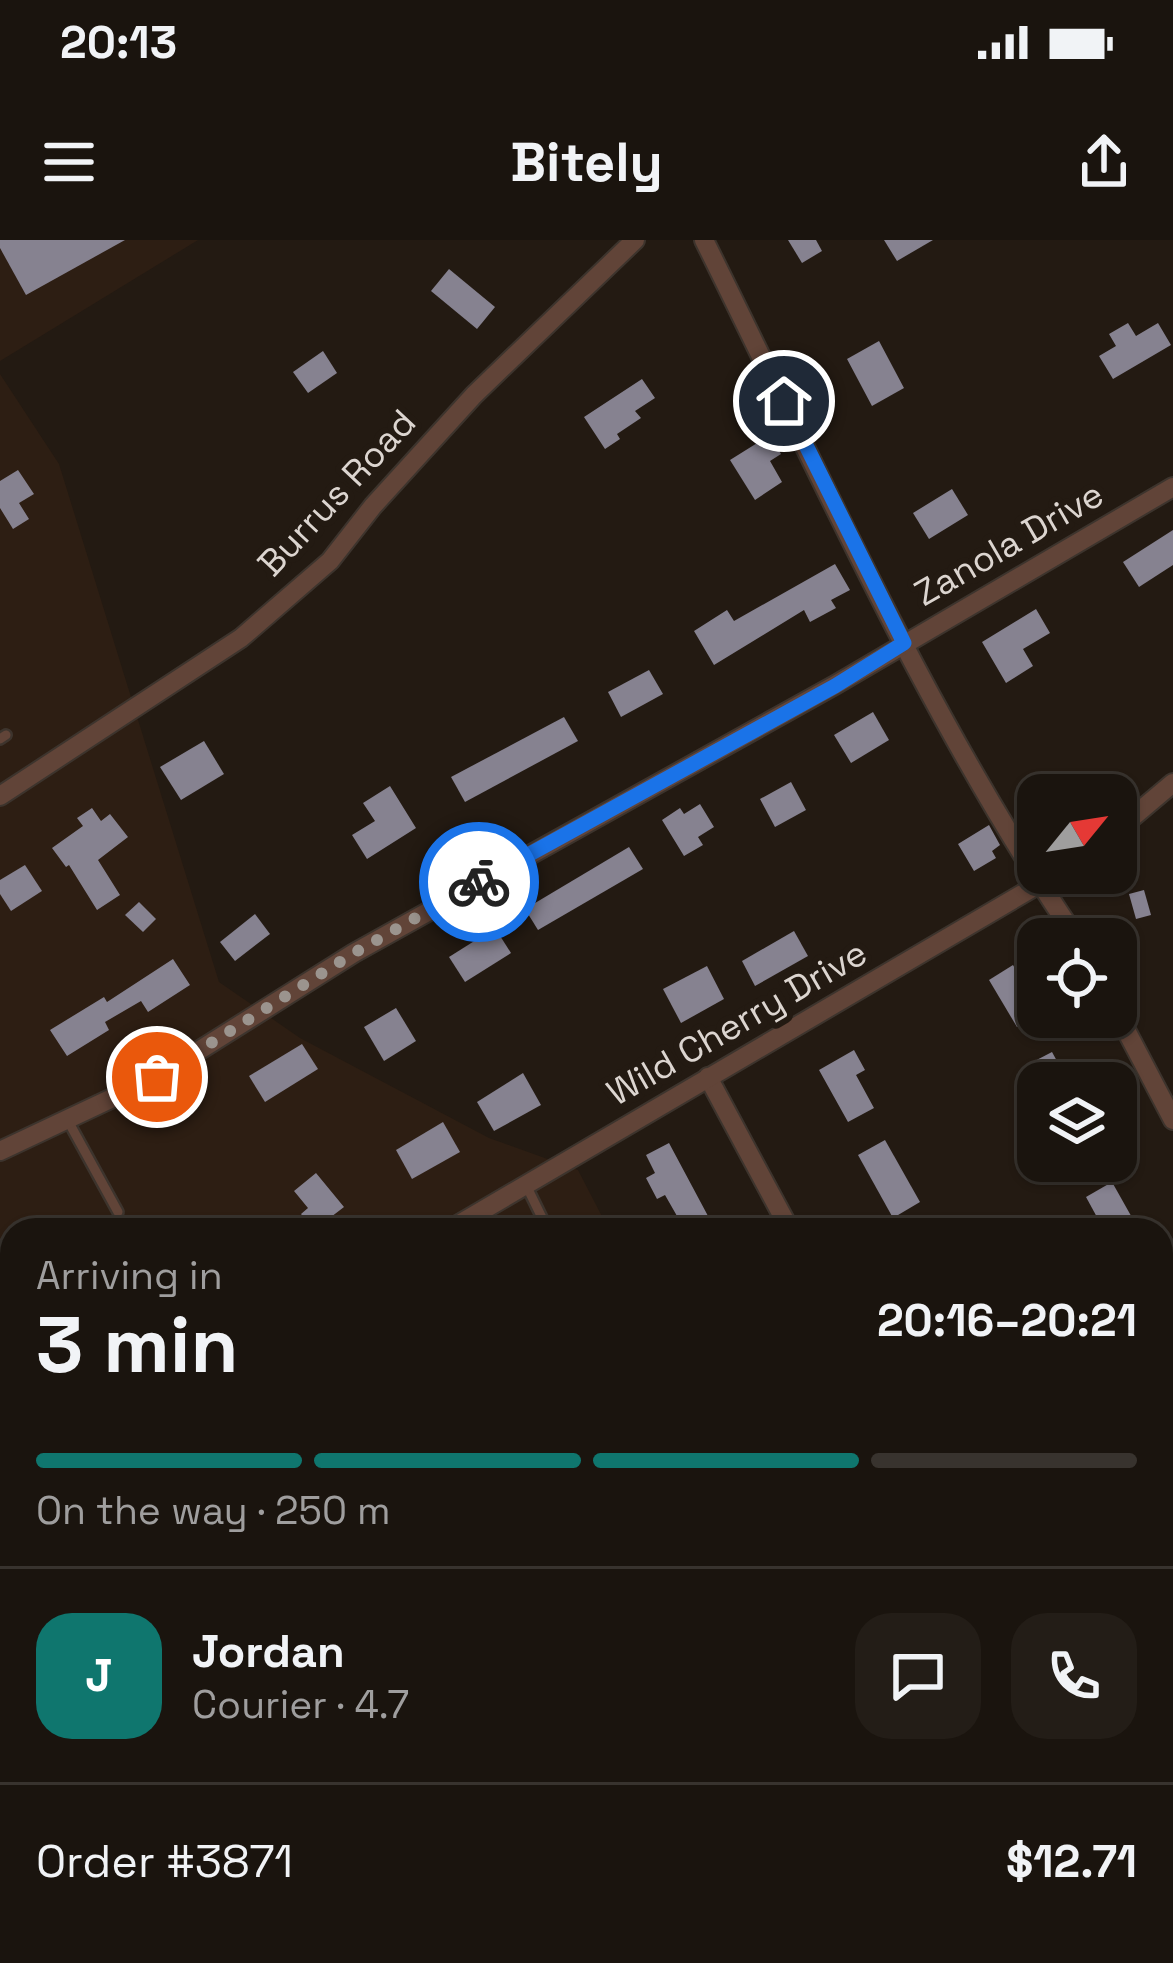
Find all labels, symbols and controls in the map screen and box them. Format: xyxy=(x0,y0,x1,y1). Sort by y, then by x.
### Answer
text: 20:13 xyxy=(60,14,177,71)
text: Bitely xyxy=(510,128,663,197)
icon: menu xyxy=(36,129,102,195)
icon: share xyxy=(1071,129,1137,195)
pin xyxy=(733,350,835,452)
icon: home xyxy=(751,368,817,434)
street label: Burrus Road xyxy=(248,400,426,586)
street label: Zanola Drive xyxy=(906,471,1112,617)
north arrow xyxy=(1017,774,1137,894)
map controls xyxy=(1017,774,1137,1182)
courier xyxy=(419,822,539,942)
icon: bike xyxy=(446,849,512,915)
button: locate xyxy=(1017,918,1137,1038)
street label: Wild Cherry Drive xyxy=(599,930,875,1116)
pin xyxy=(106,1026,208,1128)
icon: bag xyxy=(124,1044,190,1110)
button: layers xyxy=(1017,1062,1137,1182)
text: Arriving in xyxy=(36,1251,223,1300)
text: 20:16–20:21 xyxy=(877,1292,1137,1349)
text: 3 min xyxy=(36,1295,239,1395)
text: On the way · 250 m xyxy=(36,1486,390,1535)
button: chat xyxy=(855,1613,981,1739)
button: phone xyxy=(1011,1613,1137,1739)
text: Jordan xyxy=(192,1623,345,1680)
text: J xyxy=(85,1647,113,1704)
text: Courier · 4.7 xyxy=(192,1680,409,1729)
text: Order #3871 xyxy=(36,1833,293,1890)
text: $12.71 xyxy=(1006,1833,1137,1890)

